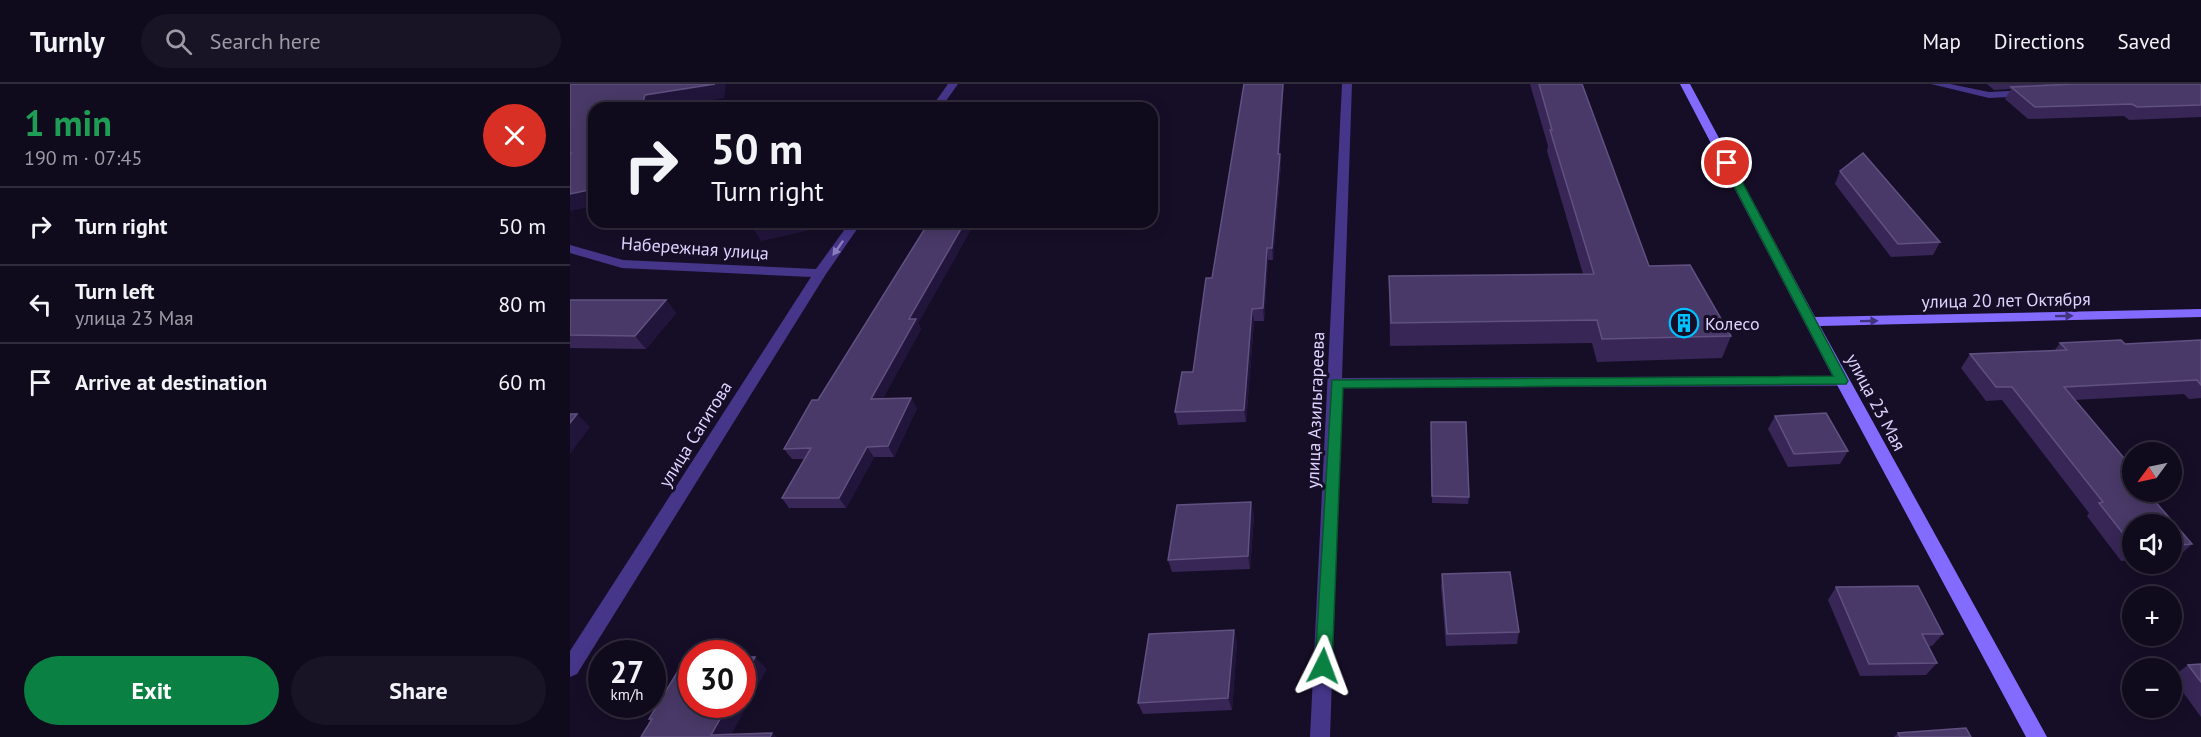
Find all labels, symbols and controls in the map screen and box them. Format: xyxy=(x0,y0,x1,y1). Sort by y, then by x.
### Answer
search box xyxy=(141,14,561,68)
text: Turnly xyxy=(30,23,105,60)
icon: search xyxy=(162,25,195,58)
text: Search here xyxy=(210,27,321,55)
text: Map xyxy=(1922,28,1961,55)
text: Directions xyxy=(1994,28,2085,55)
text: Saved xyxy=(2118,28,2171,55)
text: 1 min xyxy=(24,99,112,146)
button: close xyxy=(483,104,546,167)
text: 50 m xyxy=(711,121,803,176)
icon: right xyxy=(612,126,690,204)
pin xyxy=(1701,137,1752,188)
text: 190 m · 07:45 xyxy=(24,145,142,171)
icon: arrive xyxy=(1710,146,1743,179)
text: Turn right xyxy=(711,174,824,208)
icon: right xyxy=(24,210,57,243)
text: Turn right xyxy=(75,212,167,240)
text: 50 m xyxy=(498,212,546,240)
street label: Набережная улица xyxy=(620,231,770,265)
one-way arrow xyxy=(832,239,844,255)
text: Turn left xyxy=(75,277,155,305)
street label: улица 20 лет Октября xyxy=(1921,287,2091,313)
icon: left xyxy=(24,288,57,321)
text: 80 m xyxy=(498,290,546,318)
text: улица 23 Мая xyxy=(75,305,194,331)
building icon: Колесо xyxy=(1668,307,1700,339)
place label: Колесо xyxy=(1705,312,1760,335)
one-way arrow xyxy=(2055,312,2074,321)
one-way arrow xyxy=(1860,316,1879,326)
street label: улица Азильгареева xyxy=(1301,331,1329,489)
street label: улица 23 Мая xyxy=(1841,349,1911,455)
icon: arrive xyxy=(24,366,57,399)
text: Arrive at destination xyxy=(75,368,267,396)
text: 60 m xyxy=(498,368,546,396)
street label: улица Сагитова xyxy=(653,377,737,491)
north arrow xyxy=(2122,442,2182,502)
map controls xyxy=(2122,442,2182,718)
button: sound xyxy=(2122,514,2182,574)
button: + xyxy=(2122,586,2182,646)
position arrow xyxy=(1291,634,1355,698)
speed limit sign: 30 xyxy=(678,640,756,718)
text: 27 xyxy=(610,652,644,691)
button: Exit xyxy=(24,656,279,725)
button: Share xyxy=(291,656,546,725)
button: − xyxy=(2122,658,2182,718)
text: km/h xyxy=(611,685,643,704)

